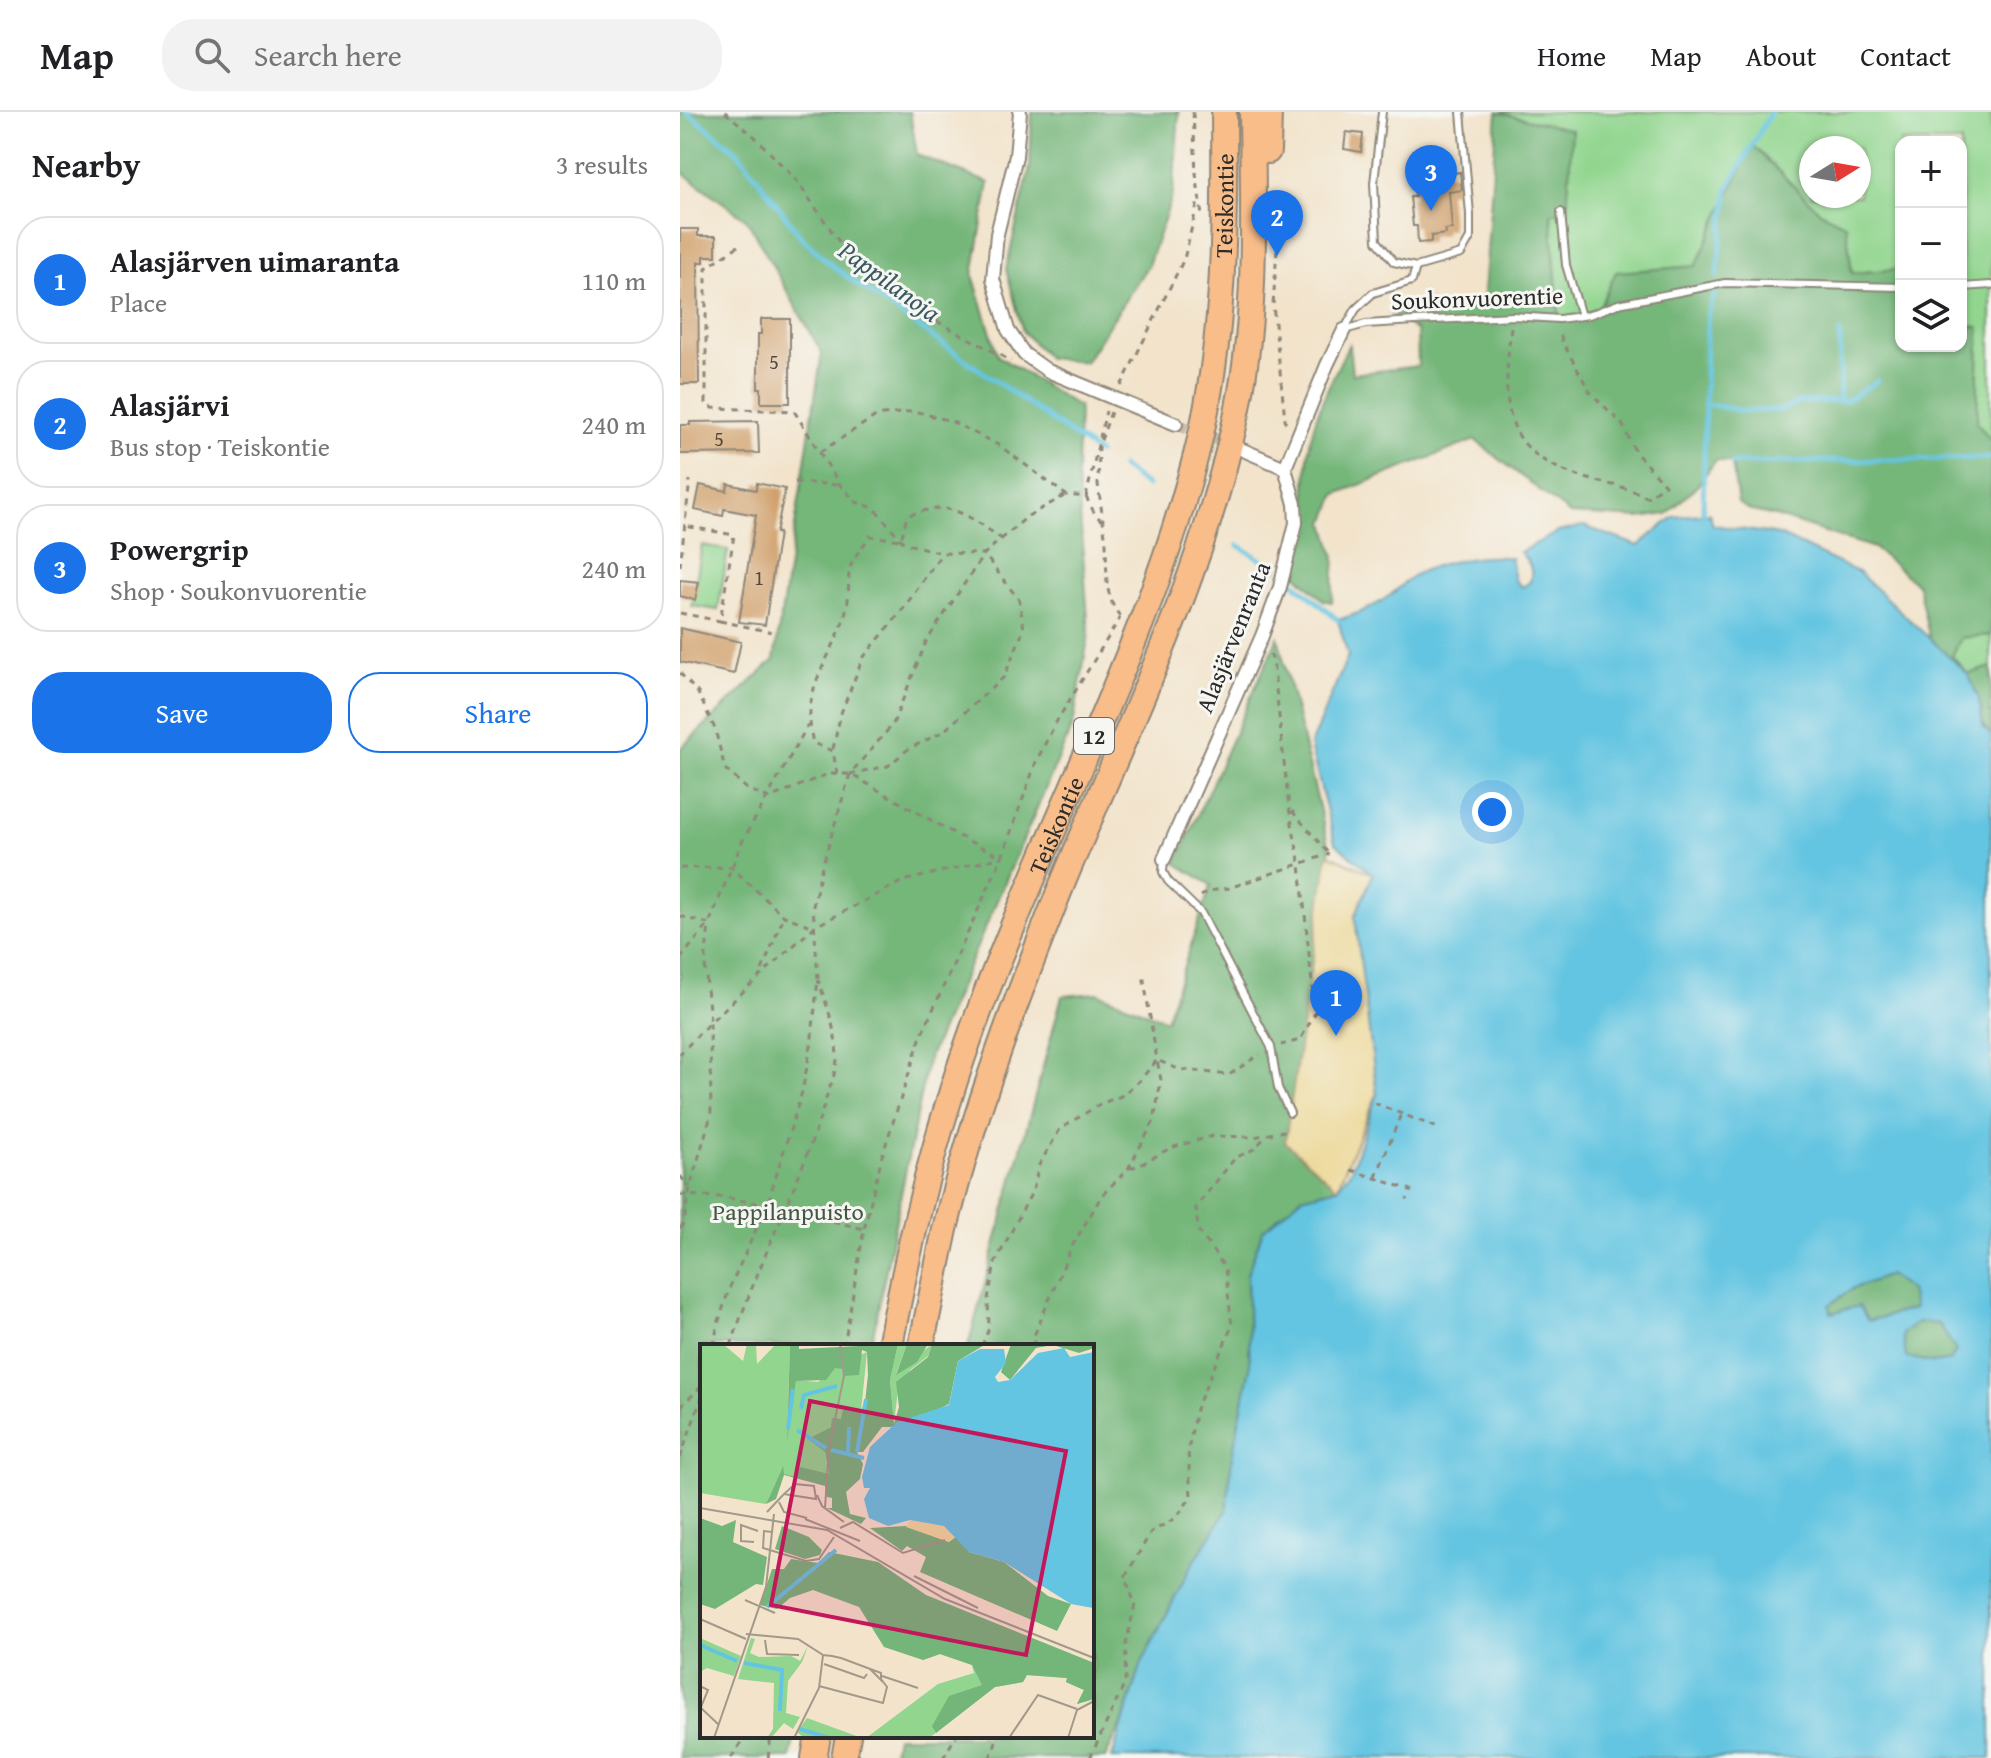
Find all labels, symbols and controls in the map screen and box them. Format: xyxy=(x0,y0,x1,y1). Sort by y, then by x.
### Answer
search box xyxy=(162,19,722,91)
text: Map xyxy=(40,27,114,83)
icon: search xyxy=(190,33,234,77)
text: Search here xyxy=(254,33,402,77)
text: Home xyxy=(1537,35,1606,76)
text: Map xyxy=(1650,35,1702,76)
text: About xyxy=(1746,35,1816,76)
text: Contact xyxy=(1860,35,1951,76)
north arrow xyxy=(1799,136,1871,208)
map controls xyxy=(1895,136,1967,352)
button: + xyxy=(1895,136,1967,208)
text: Nearby xyxy=(32,140,141,189)
text: 3 results xyxy=(556,145,648,184)
pin: 3 xyxy=(1405,145,1457,211)
street label: Teiskontie xyxy=(1205,153,1242,258)
pin: 2 xyxy=(1251,190,1303,256)
button: − xyxy=(1895,208,1967,280)
water label: Pappilanoja xyxy=(830,230,949,331)
text: Alasjärven uimaranta xyxy=(110,239,400,283)
text: 1 xyxy=(53,261,67,300)
text: 110 m xyxy=(581,261,646,300)
street label: Soukonvuorentie xyxy=(1390,278,1564,318)
button: layers xyxy=(1895,280,1967,352)
text: Place xyxy=(110,283,167,322)
house number: 5 xyxy=(769,347,779,376)
text: Alasjärvi xyxy=(110,383,230,427)
text: 2 xyxy=(53,405,67,444)
text: 240 m xyxy=(581,405,646,444)
house number: 5 xyxy=(714,424,724,453)
text: Bus stop · Teiskontie xyxy=(110,427,330,466)
text: Powergrip xyxy=(110,527,248,571)
text: 3 xyxy=(53,549,67,588)
text: 240 m xyxy=(581,549,646,588)
street label: Alasjärvenranta xyxy=(1187,556,1279,718)
house number: 1 xyxy=(754,563,764,592)
text: Shop · Soukonvuorentie xyxy=(110,571,367,610)
button: Save xyxy=(32,672,332,753)
button: Share xyxy=(348,672,648,753)
road number: 12 xyxy=(1074,718,1114,754)
street label: Teiskontie xyxy=(1019,771,1092,880)
your location xyxy=(1472,792,1512,832)
pin: 1 xyxy=(1310,970,1362,1036)
park label: Pappilanpuisto xyxy=(712,1194,864,1229)
inset map xyxy=(700,1344,1094,1738)

